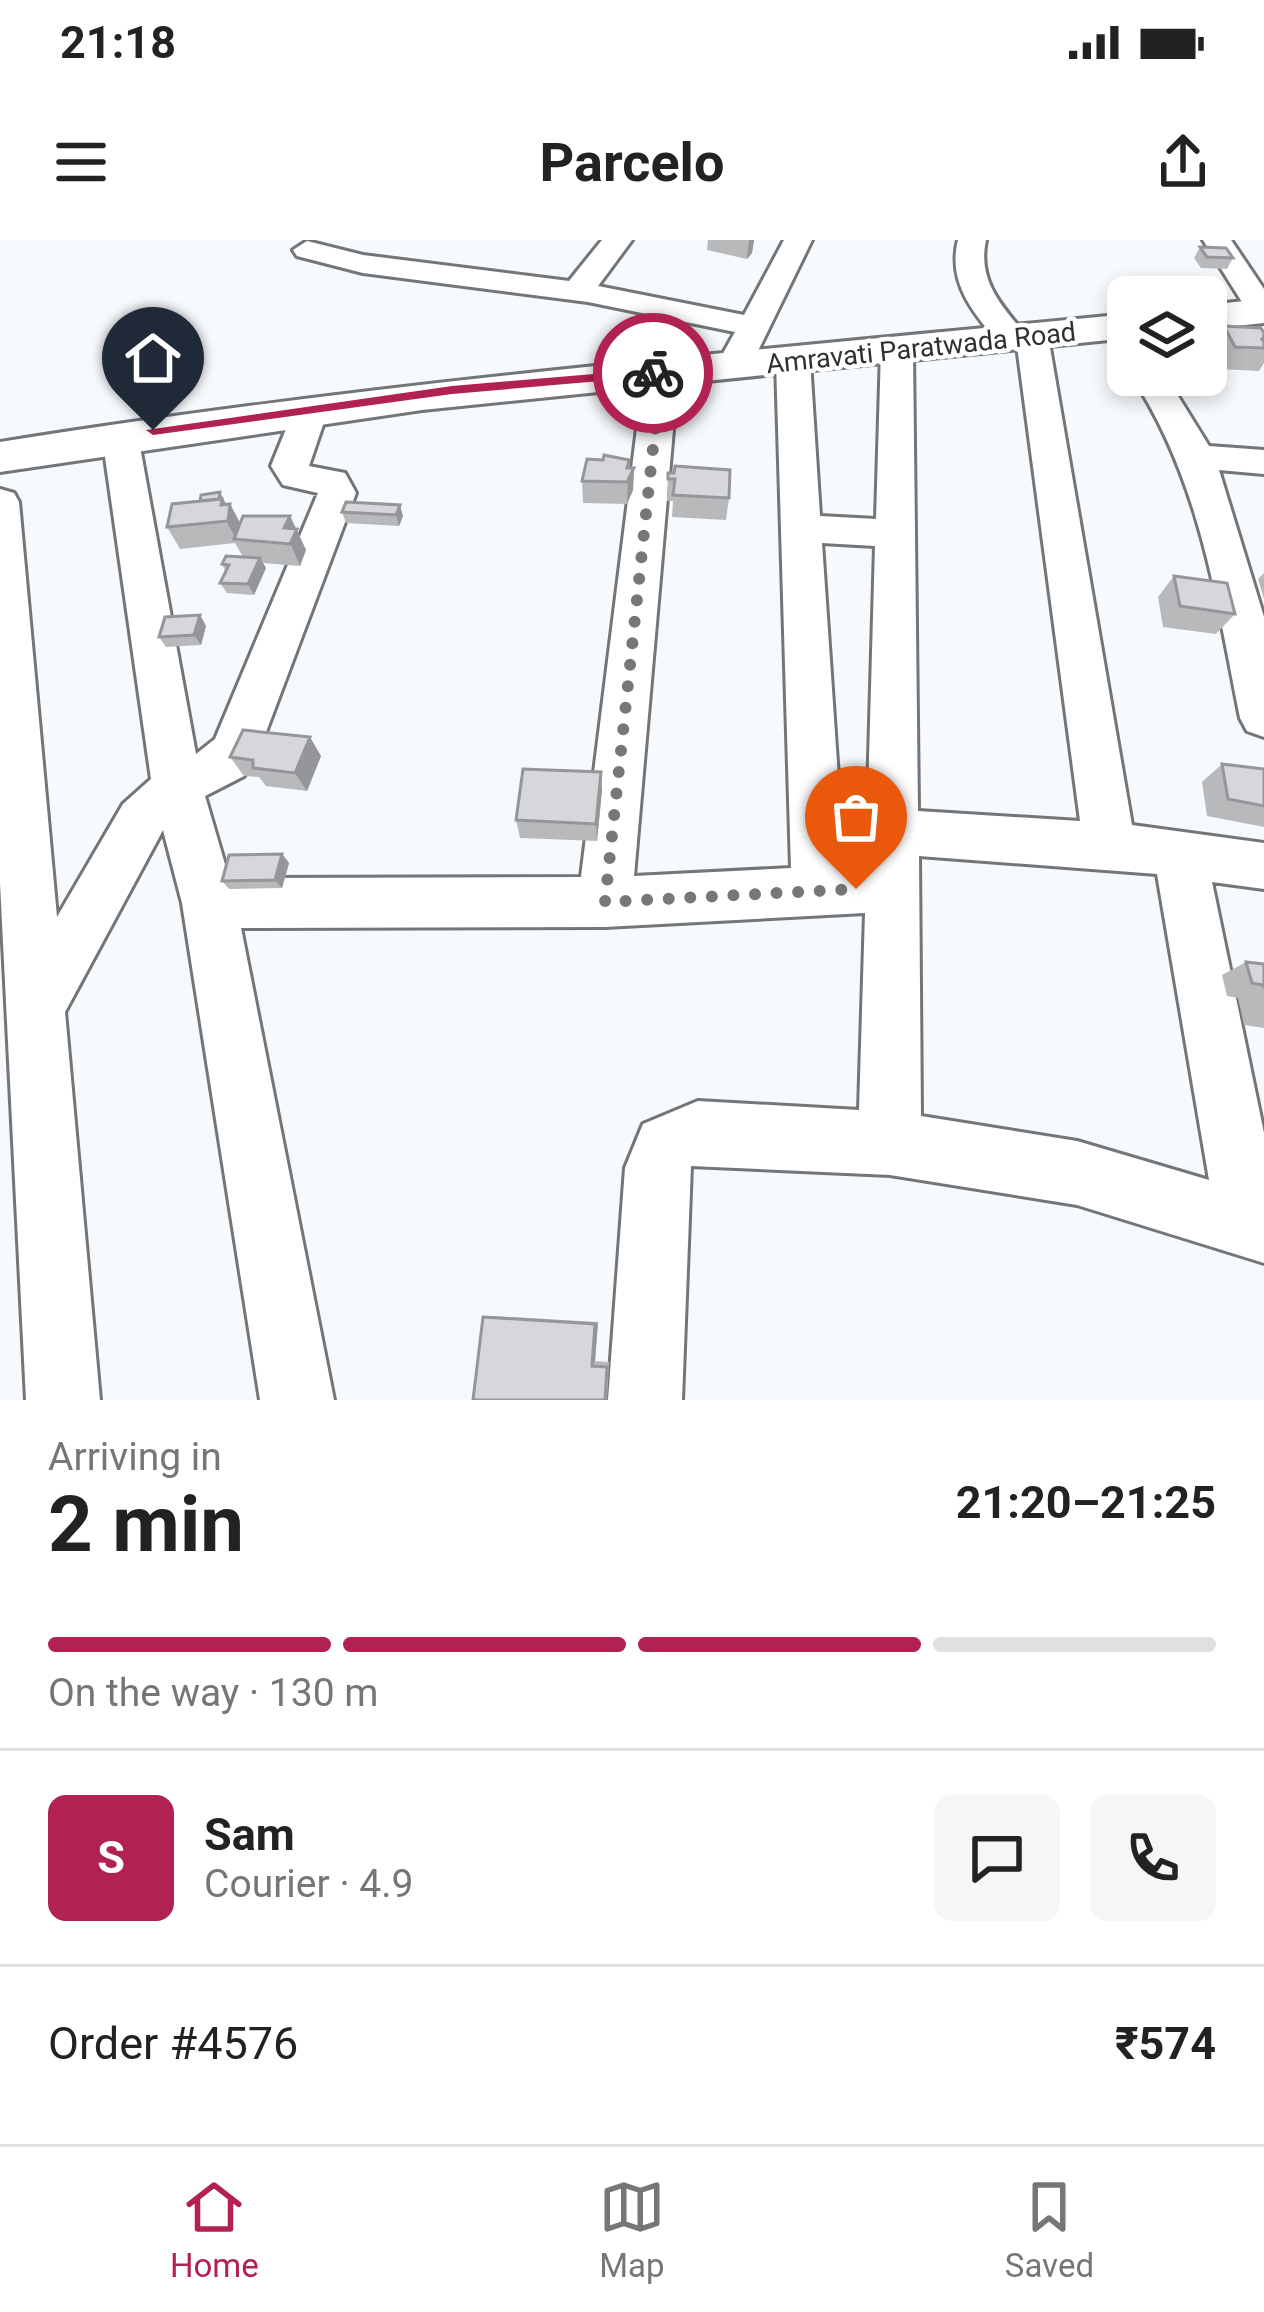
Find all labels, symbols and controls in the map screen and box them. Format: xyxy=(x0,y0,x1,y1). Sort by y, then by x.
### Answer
text: 21:18 xyxy=(60,16,176,69)
icon: menu xyxy=(48,129,114,195)
icon: share xyxy=(1150,129,1216,195)
text: Parcelo xyxy=(540,131,724,194)
map controls xyxy=(1107,276,1227,396)
button: layers xyxy=(1107,276,1227,396)
pin xyxy=(102,307,204,430)
courier xyxy=(593,313,713,433)
street label: Amravati Paratwada Road xyxy=(765,316,1077,380)
icon: home xyxy=(120,325,186,391)
icon: bike xyxy=(620,340,686,406)
pin xyxy=(805,766,907,889)
icon: bag xyxy=(823,784,889,850)
text: Arriving in xyxy=(48,1434,222,1480)
text: 21:20–21:25 xyxy=(956,1476,1216,1529)
text: 2 min xyxy=(48,1479,244,1570)
text: On the way · 130 m xyxy=(48,1670,379,1716)
button: chat xyxy=(934,1795,1060,1921)
button: phone xyxy=(1090,1795,1216,1921)
text: Sam xyxy=(204,1808,295,1861)
text: S xyxy=(97,1831,125,1884)
text: Courier · 4.9 xyxy=(204,1861,413,1907)
text: Order #4576 xyxy=(48,2017,298,2070)
text: ₹574 xyxy=(1115,2017,1216,2070)
tab: Home xyxy=(170,2174,259,2285)
tab: Map xyxy=(599,2174,665,2285)
tab: Saved xyxy=(1005,2174,1094,2285)

